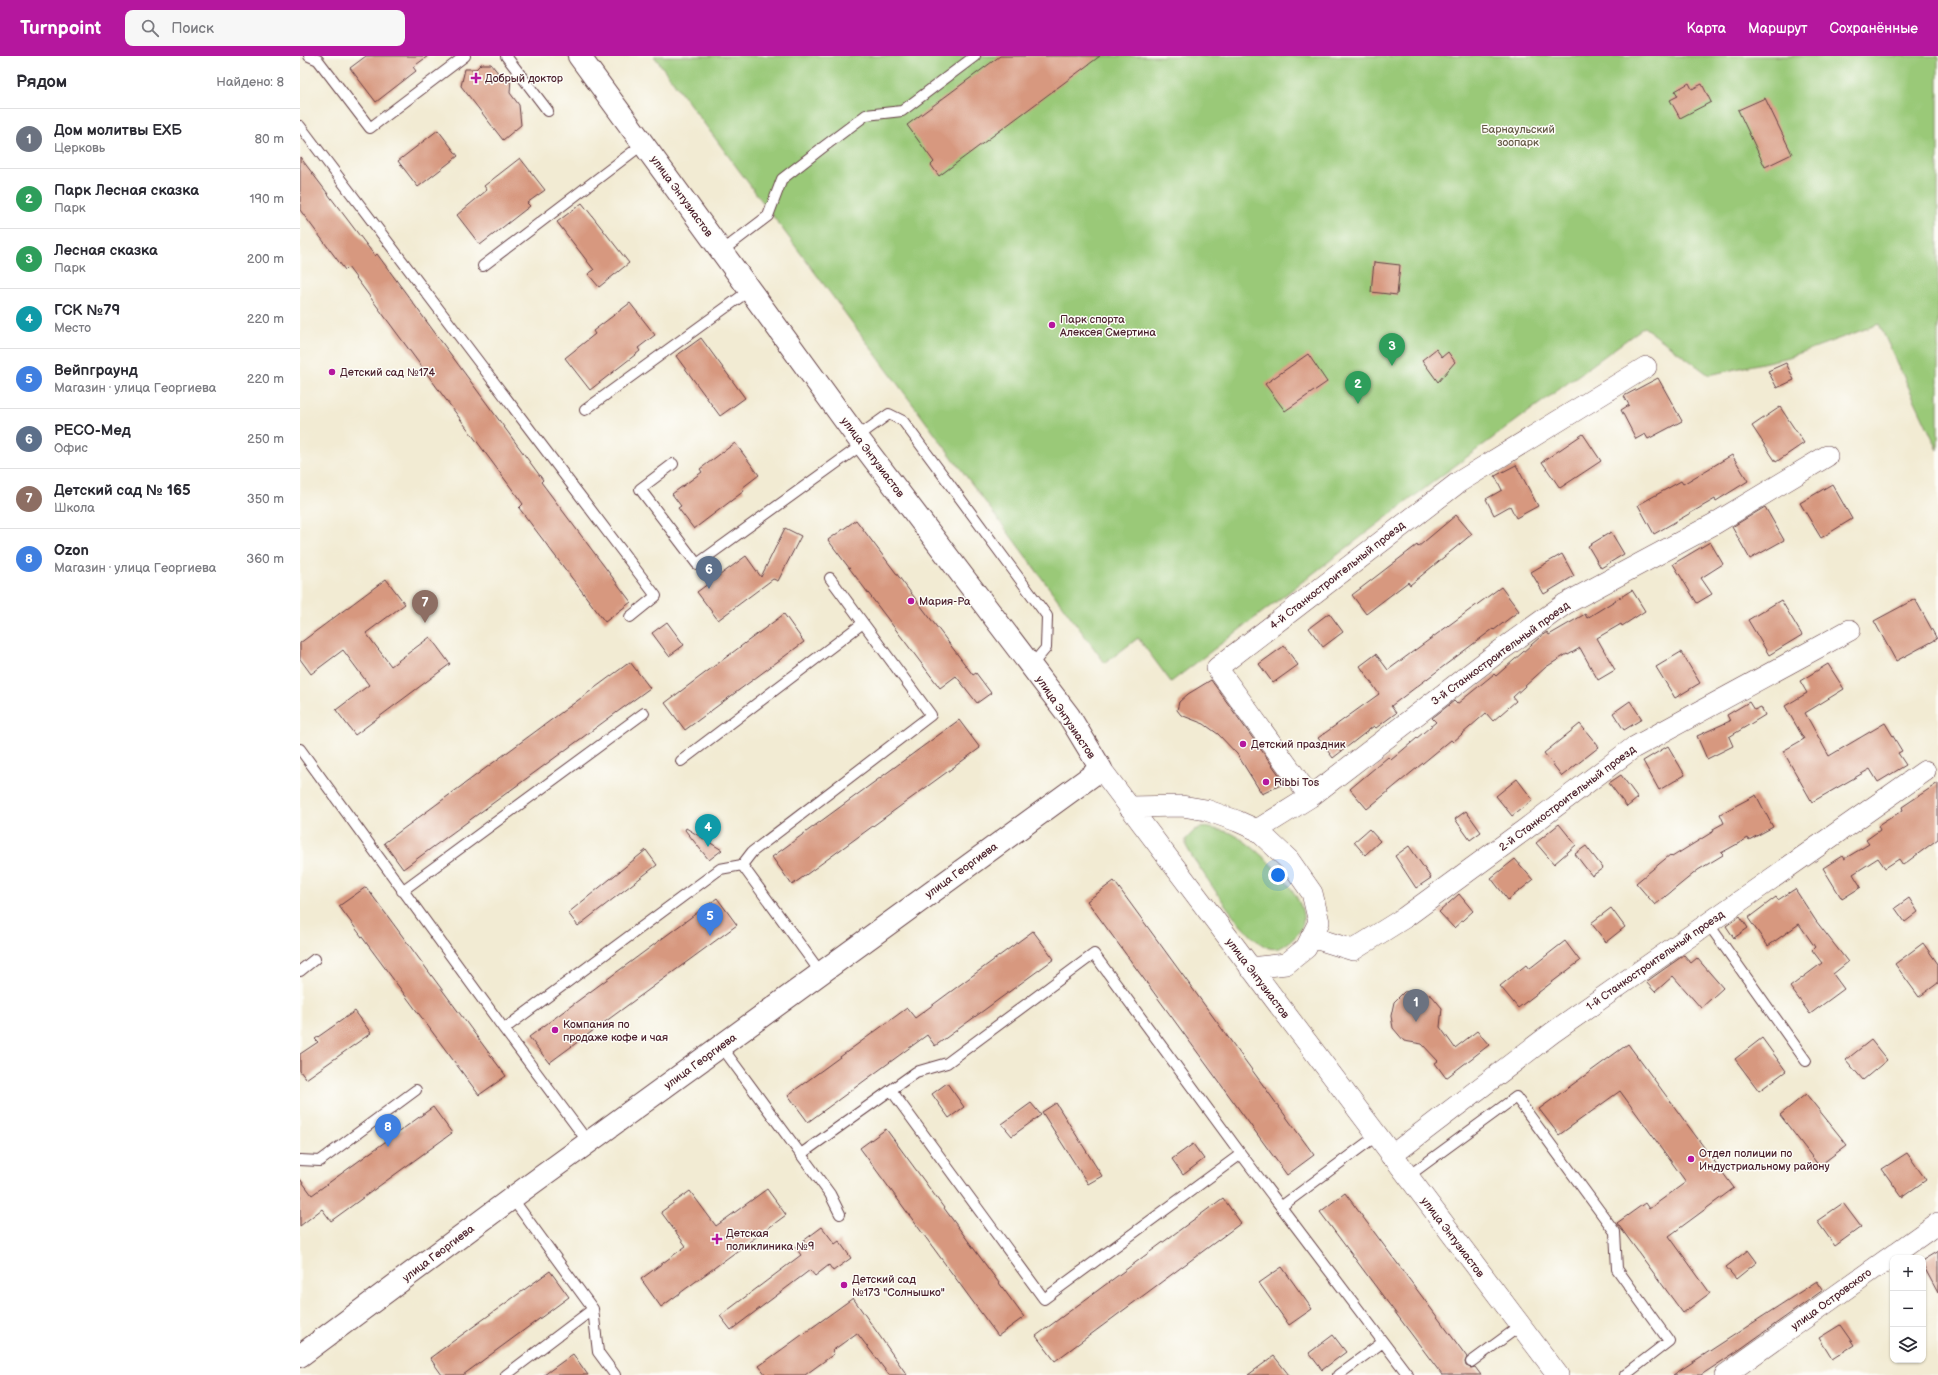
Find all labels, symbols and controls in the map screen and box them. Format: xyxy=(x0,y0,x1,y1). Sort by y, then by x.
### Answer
search box xyxy=(125,10,405,46)
text: Turnpoint xyxy=(20,17,101,40)
icon: search xyxy=(139,17,161,39)
text: Поиск xyxy=(171,19,214,38)
text: Карта xyxy=(1687,20,1726,37)
text: Маршрут xyxy=(1748,20,1808,37)
text: Сохранённые xyxy=(1830,20,1918,37)
text: Рядом xyxy=(16,72,67,92)
marker: Добрый доктор xyxy=(470,72,482,84)
place label: Добрый доктор xyxy=(485,72,564,85)
text: Найдено: 8 xyxy=(216,74,284,90)
text: Дом молитвы ЕХБ xyxy=(54,121,182,140)
park label: Барнаульский зоопарк xyxy=(1481,123,1555,149)
text: 1 xyxy=(26,131,32,147)
text: 80 m xyxy=(255,131,284,147)
text: Церковь xyxy=(54,140,105,156)
street label: улица Энтузиастов xyxy=(648,153,716,240)
text: Парк Лесная сказка xyxy=(54,181,199,200)
text: 2 xyxy=(25,191,33,207)
text: 190 m xyxy=(250,191,284,207)
text: Парк xyxy=(54,200,86,216)
text: Лесная сказка xyxy=(54,241,158,260)
text: 3 xyxy=(25,251,33,267)
text: 200 m xyxy=(247,251,284,267)
text: Парк xyxy=(54,260,86,276)
text: ГСК №79 xyxy=(54,301,120,320)
text: 4 xyxy=(25,311,33,327)
text: 220 m xyxy=(247,311,284,327)
place label: Парк спорта Алексея Смертина xyxy=(1059,313,1157,339)
text: Место xyxy=(54,320,91,336)
marker: Парк спорта Алексея Смертина xyxy=(1047,320,1057,330)
pin: 3 xyxy=(1379,333,1405,366)
text: Вейпграунд xyxy=(54,361,138,380)
place label: Детский сад №174 xyxy=(340,366,435,379)
marker: Детский сад №174 xyxy=(327,367,337,377)
text: 5 xyxy=(25,371,33,387)
text: 220 m xyxy=(247,371,284,387)
pin: 2 xyxy=(1345,371,1371,404)
text: Магазин · улица Георгиева xyxy=(54,380,216,396)
street label: улица Энтузиастов xyxy=(838,415,907,500)
text: РЕСО-Мед xyxy=(54,421,131,440)
text: 6 xyxy=(25,431,33,447)
text: 250 m xyxy=(247,431,284,447)
text: Офис xyxy=(54,440,88,456)
text: Детский сад № 165 xyxy=(54,481,191,500)
text: 7 xyxy=(25,491,33,507)
text: 350 m xyxy=(247,491,284,507)
text: Школа xyxy=(54,500,95,516)
street label: 4-й Станкостроительный проезд xyxy=(1267,518,1408,632)
text: Ozon xyxy=(54,541,89,560)
text: 8 xyxy=(25,551,33,567)
text: 360 m xyxy=(246,551,284,567)
pin: 6 xyxy=(696,556,722,589)
text: Магазин · улица Георгиева xyxy=(54,560,216,576)
pin: 7 xyxy=(412,590,438,623)
place label: Мария-Ра xyxy=(919,595,971,608)
marker: Мария-Ра xyxy=(906,596,916,606)
street label: 3-й Станкостроительный проезд xyxy=(1429,599,1572,708)
street label: улица Энтузиастов xyxy=(1033,673,1098,761)
place label: Детский праздник xyxy=(1251,738,1346,751)
marker: Детский праздник xyxy=(1238,739,1248,749)
street label: 2-й Станкостроительный проезд xyxy=(1496,743,1638,854)
place label: Ribbi Tos xyxy=(1274,776,1320,789)
marker: Ribbi Tos xyxy=(1261,777,1271,787)
pin: 4 xyxy=(695,814,721,847)
street label: улица Георгиева xyxy=(923,839,1000,901)
your location xyxy=(1268,865,1288,885)
pin: 5 xyxy=(697,903,723,936)
street label: 1-й Станкостроительный проезд xyxy=(1584,907,1727,1013)
street label: улица Энтузиастов xyxy=(1223,936,1292,1021)
pin: 1 xyxy=(1403,989,1429,1022)
place label: Компания по продаже кофе и чая xyxy=(563,1018,668,1044)
marker: Компания по продаже кофе и чая xyxy=(550,1025,560,1035)
street label: улица Георгиева xyxy=(662,1030,739,1092)
pin: 8 xyxy=(375,1114,401,1147)
place label: Отдел полиции по Индустриальному району xyxy=(1699,1147,1829,1173)
marker: Отдел полиции по Индустриальному району xyxy=(1686,1154,1696,1164)
street label: улица Энтузиастов xyxy=(1418,1195,1487,1280)
street label: улица Георгиева xyxy=(400,1222,477,1285)
place label: Детская поликлиника №9 xyxy=(726,1227,814,1253)
marker: Детская поликлиника №9 xyxy=(711,1233,723,1245)
map controls xyxy=(1890,1255,1926,1363)
button: + xyxy=(1890,1255,1926,1291)
street label: улица Островского xyxy=(1789,1266,1874,1333)
place label: Детский сад №173 "Солнышко" xyxy=(852,1273,945,1299)
marker: Детский сад №173 "Солнышко" xyxy=(839,1280,849,1290)
button: − xyxy=(1890,1291,1926,1327)
button: layers xyxy=(1890,1327,1926,1363)

